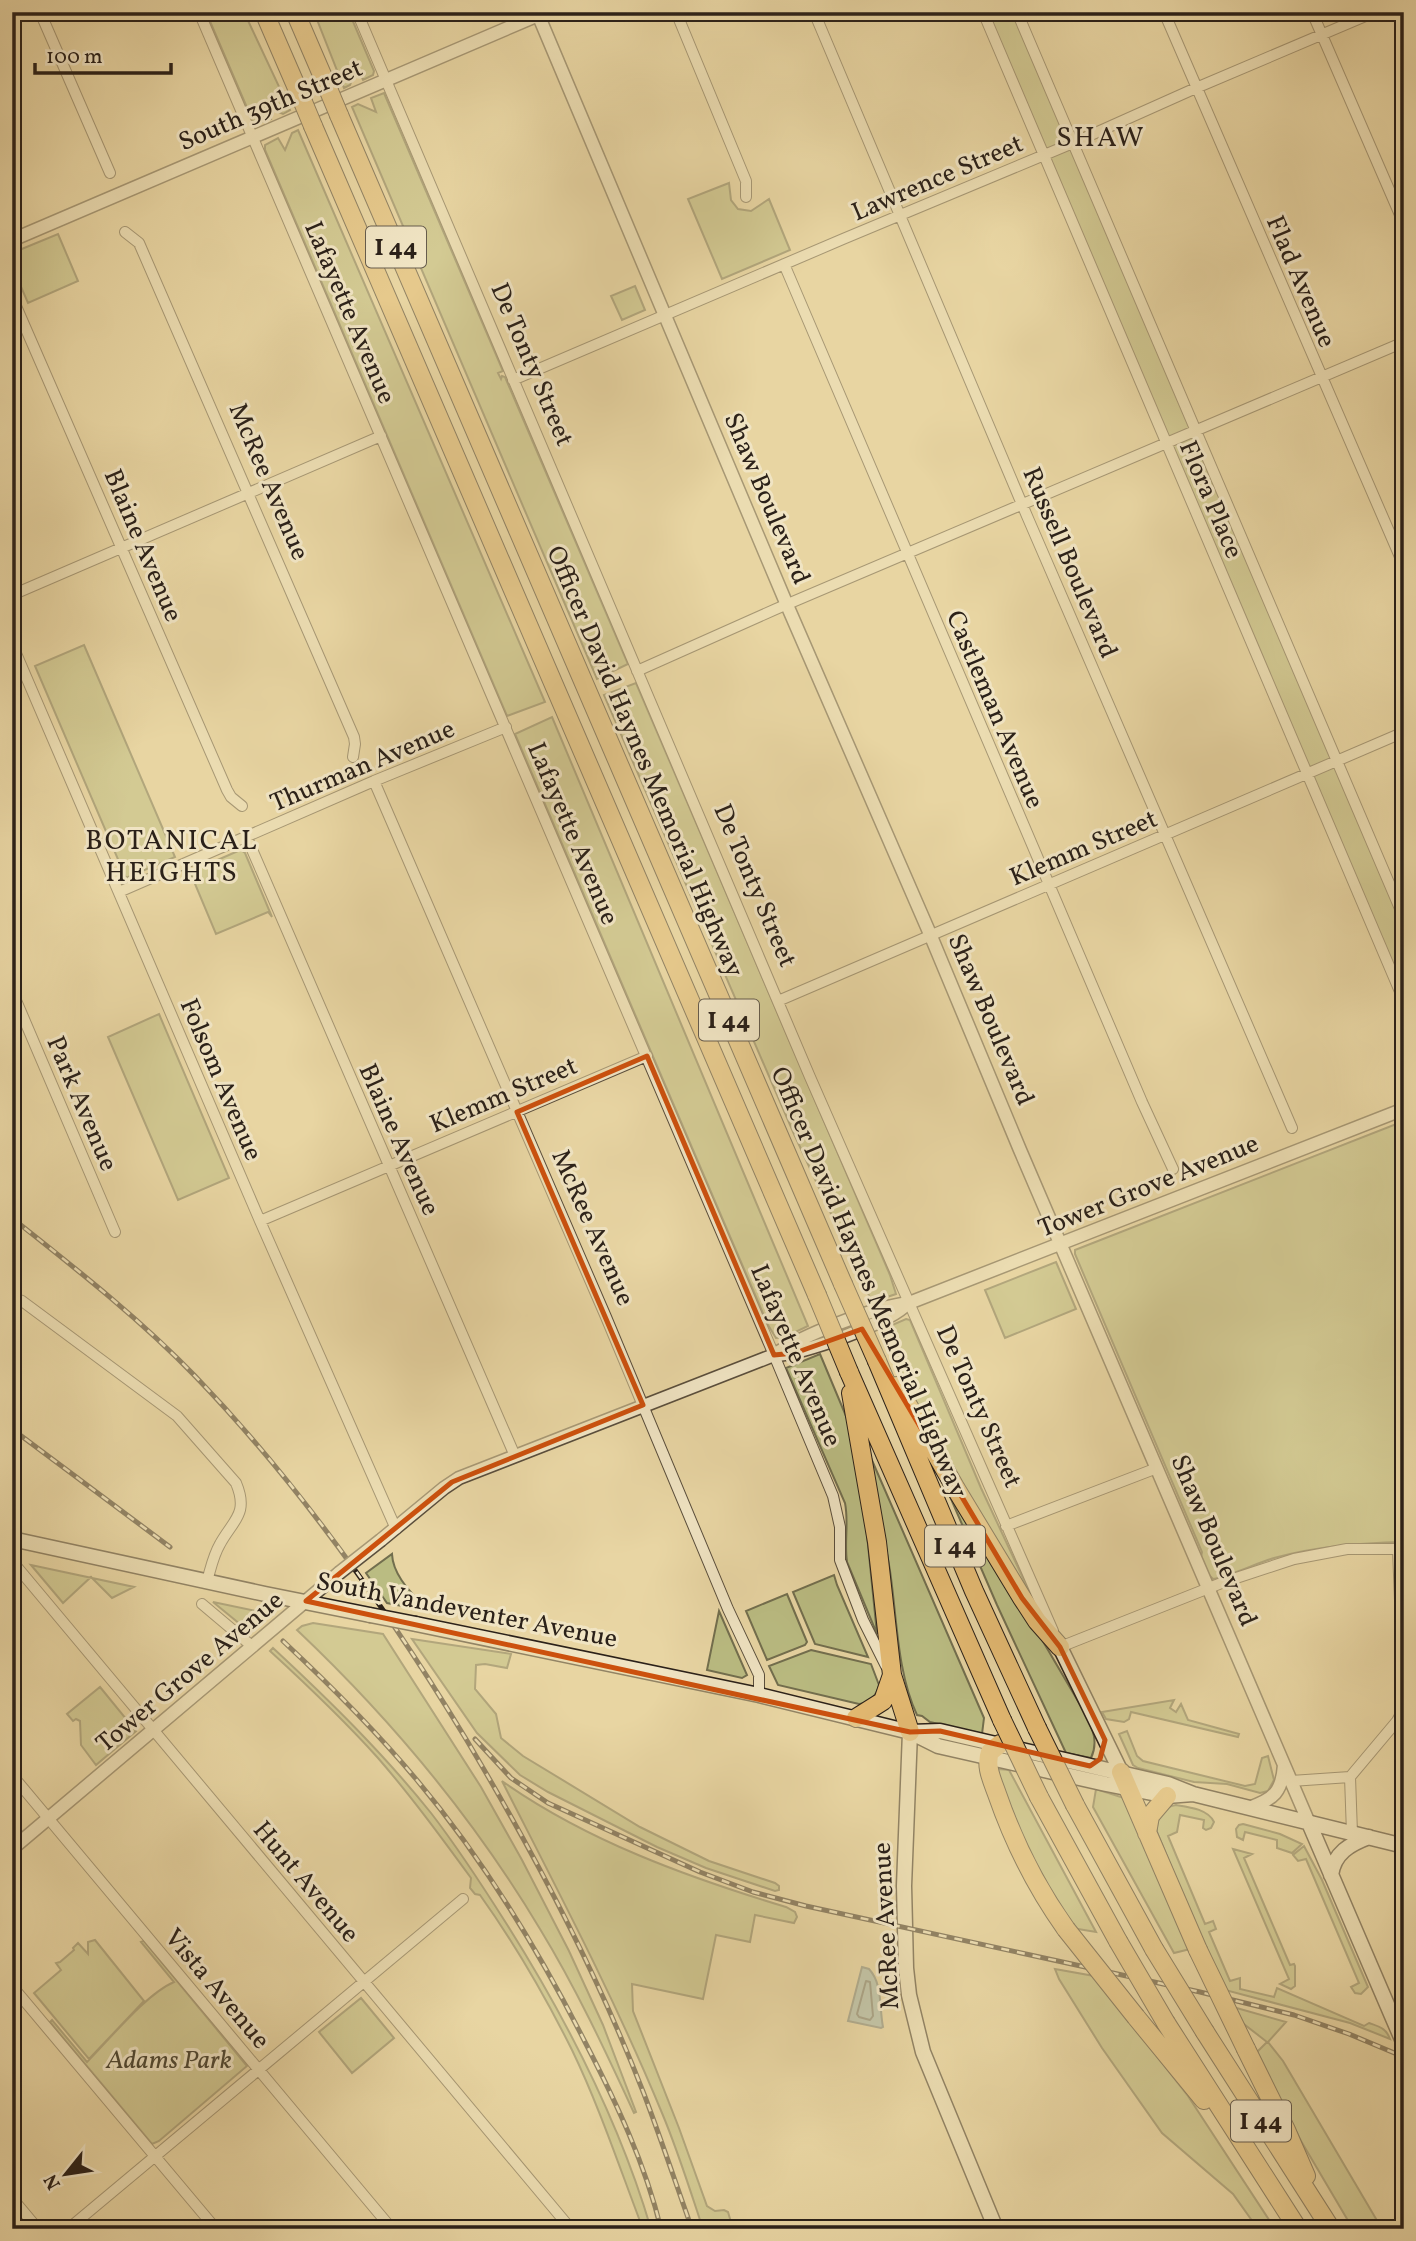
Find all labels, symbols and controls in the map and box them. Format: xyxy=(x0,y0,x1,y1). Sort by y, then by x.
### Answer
scale bar xyxy=(35,32,172,76)
text: 100 m xyxy=(46,43,103,72)
street label: South 39th Street xyxy=(173,51,368,161)
district label: SHAW xyxy=(1056,119,1146,158)
street label: Lawrence Street xyxy=(847,127,1029,231)
street label: Flad Avenue xyxy=(1256,210,1344,353)
street label: Lafayette Avenue xyxy=(294,216,404,410)
road number: I 44 xyxy=(366,226,426,268)
street label: De Tonty Street xyxy=(481,278,582,452)
street label: McRee Avenue xyxy=(219,398,317,566)
street label: Shaw Boulevard xyxy=(714,407,819,590)
street label: Flora Place xyxy=(1169,435,1251,564)
street label: Russell Boulevard xyxy=(1013,462,1126,664)
street label: Blaine Avenue xyxy=(94,464,191,628)
street label: Officer David Haynes Memorial Highway xyxy=(537,541,752,983)
street label: Castleman Avenue xyxy=(936,605,1052,814)
street label: Thurman Avenue xyxy=(265,712,461,822)
street label: Lafayette Avenue xyxy=(517,737,627,931)
street label: De Tonty Street xyxy=(704,799,805,973)
street label: Klemm Street xyxy=(1004,802,1163,896)
district label: BOTANICAL HEIGHTS xyxy=(85,822,259,893)
street label: Shaw Boulevard xyxy=(938,928,1043,1111)
street label: Folsom Avenue xyxy=(170,993,270,1166)
road number: I 44 xyxy=(699,1000,759,1040)
street label: Park Avenue xyxy=(37,1031,126,1177)
street label: Klemm Street xyxy=(424,1049,583,1143)
street label: Blaine Avenue xyxy=(349,1058,448,1222)
street label: Officer David Haynes Memorial Highway xyxy=(761,1062,976,1504)
street label: Tower Grove Avenue xyxy=(1033,1126,1264,1248)
street label: McRee Avenue xyxy=(542,1144,643,1312)
street label: Lafayette Avenue xyxy=(740,1259,850,1453)
street label: De Tonty Street xyxy=(926,1320,1030,1494)
street label: Shaw Boulevard xyxy=(1161,1449,1266,1632)
road number: I 44 xyxy=(925,1526,985,1566)
street label: South Vandeventer Avenue xyxy=(313,1564,620,1658)
street label: Tower Grove Avenue xyxy=(89,1583,292,1762)
street label: Hunt Avenue xyxy=(244,1814,367,1951)
street label: McRee Avenue xyxy=(865,1841,909,2010)
street label: Vista Avenue xyxy=(155,1921,278,2057)
park label: Adams Park xyxy=(105,2043,232,2079)
road number: I 44 xyxy=(1231,2100,1291,2142)
north arrow xyxy=(32,2140,102,2210)
text: N xyxy=(38,2169,68,2194)

